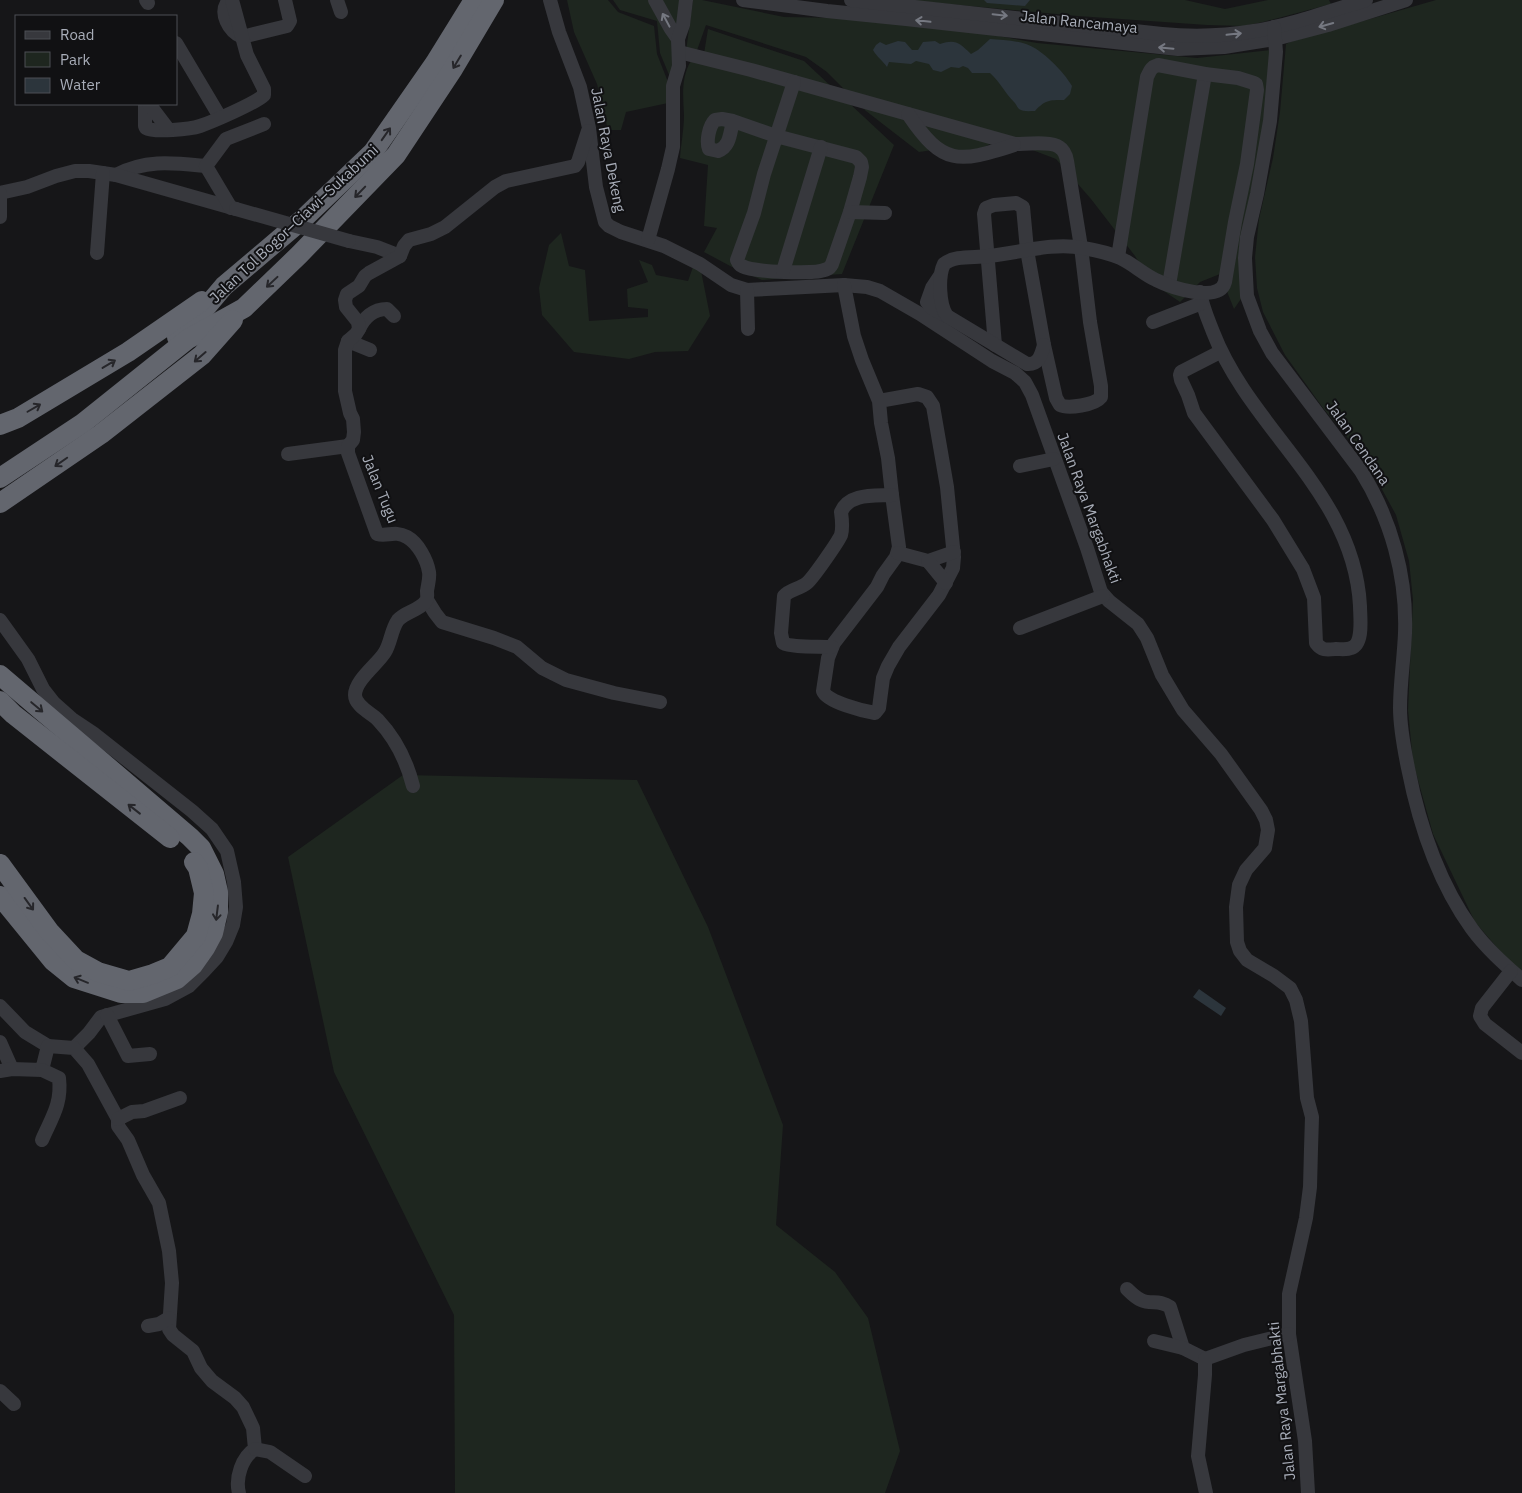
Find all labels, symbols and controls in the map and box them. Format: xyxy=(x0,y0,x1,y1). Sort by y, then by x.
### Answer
street label: Jalan Rancamaya xyxy=(1020,6,1139,37)
one-way arrow xyxy=(991,10,1007,20)
one-way arrow xyxy=(660,14,670,28)
legend xyxy=(15,15,178,105)
one-way arrow xyxy=(915,16,931,26)
one-way arrow xyxy=(1319,21,1335,31)
text: Road xyxy=(60,25,95,44)
one-way arrow xyxy=(1225,29,1241,39)
one-way arrow xyxy=(1159,43,1175,53)
text: Park xyxy=(60,50,90,69)
one-way arrow xyxy=(451,55,461,69)
text: Water xyxy=(60,75,101,94)
street label: Jalan Raya Dekeng xyxy=(587,86,630,214)
one-way arrow xyxy=(381,127,391,141)
street label: Jalan Tol Bogor–Ciawi–Sukabumi xyxy=(205,140,382,307)
one-way arrow xyxy=(354,186,366,199)
one-way arrow xyxy=(265,276,278,288)
one-way arrow xyxy=(193,351,206,363)
one-way arrow xyxy=(101,358,115,368)
street label: Jalan Cendana xyxy=(1322,397,1395,489)
one-way arrow xyxy=(27,403,41,413)
street label: Jalan Raya Margabhakti xyxy=(1053,430,1126,586)
street label: Jalan Tugu xyxy=(358,452,403,526)
one-way arrow xyxy=(54,457,68,467)
one-way arrow xyxy=(30,701,43,712)
one-way arrow xyxy=(128,803,141,814)
one-way arrow xyxy=(24,897,34,911)
one-way arrow xyxy=(212,905,222,921)
one-way arrow xyxy=(74,975,90,984)
street label: Jalan Raya Margabhakti xyxy=(1264,1321,1299,1481)

